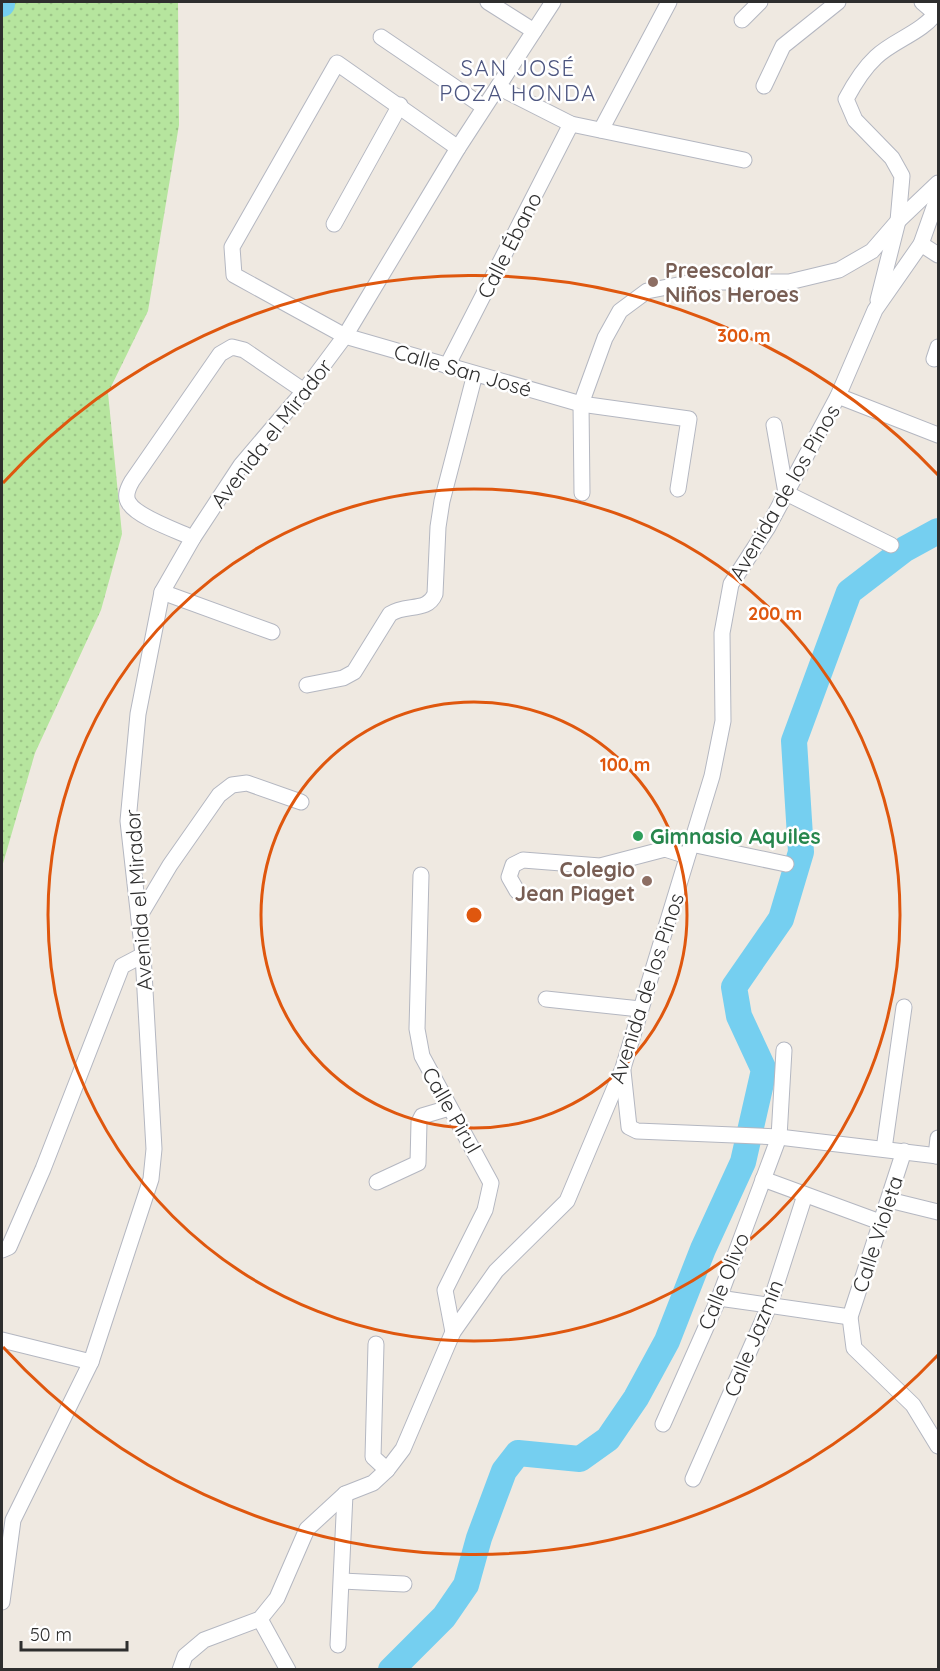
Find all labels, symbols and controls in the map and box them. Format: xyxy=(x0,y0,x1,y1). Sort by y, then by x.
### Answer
district label: SAN JOSÉ POZA HONDA xyxy=(439,54,597,107)
street label: Calle Ébano xyxy=(471,188,547,302)
place label: Preescolar Niños Heroes xyxy=(665,257,799,307)
marker: Preescolar Niños Heroes xyxy=(646,275,660,289)
text: 300 m xyxy=(717,324,771,347)
street label: Calle San José xyxy=(391,338,535,402)
street label: Avenida el Mirador xyxy=(205,353,337,513)
street label: Avenida de los Pinos xyxy=(723,400,845,584)
text: 200 m xyxy=(748,602,802,625)
text: 100 m xyxy=(600,753,650,776)
street label: Avenida el Mirador xyxy=(119,808,157,992)
place label: Gimnasio Aquiles xyxy=(650,823,821,849)
marker: Gimnasio Aquiles xyxy=(631,829,645,843)
place label: Colegio Jean Piaget xyxy=(515,856,635,906)
marker: Colegio Jean Piaget xyxy=(640,874,654,888)
street label: Avenida de los Pinos xyxy=(603,890,689,1086)
centre of rings xyxy=(464,905,484,925)
street label: Calle Pirul xyxy=(417,1062,487,1158)
street label: Calle Violeta xyxy=(846,1172,908,1296)
street label: Calle Olivo xyxy=(692,1229,754,1333)
street label: Calle Jazmín xyxy=(718,1276,788,1400)
scale bar xyxy=(21,1614,128,1652)
text: 50 m xyxy=(30,1623,72,1646)

